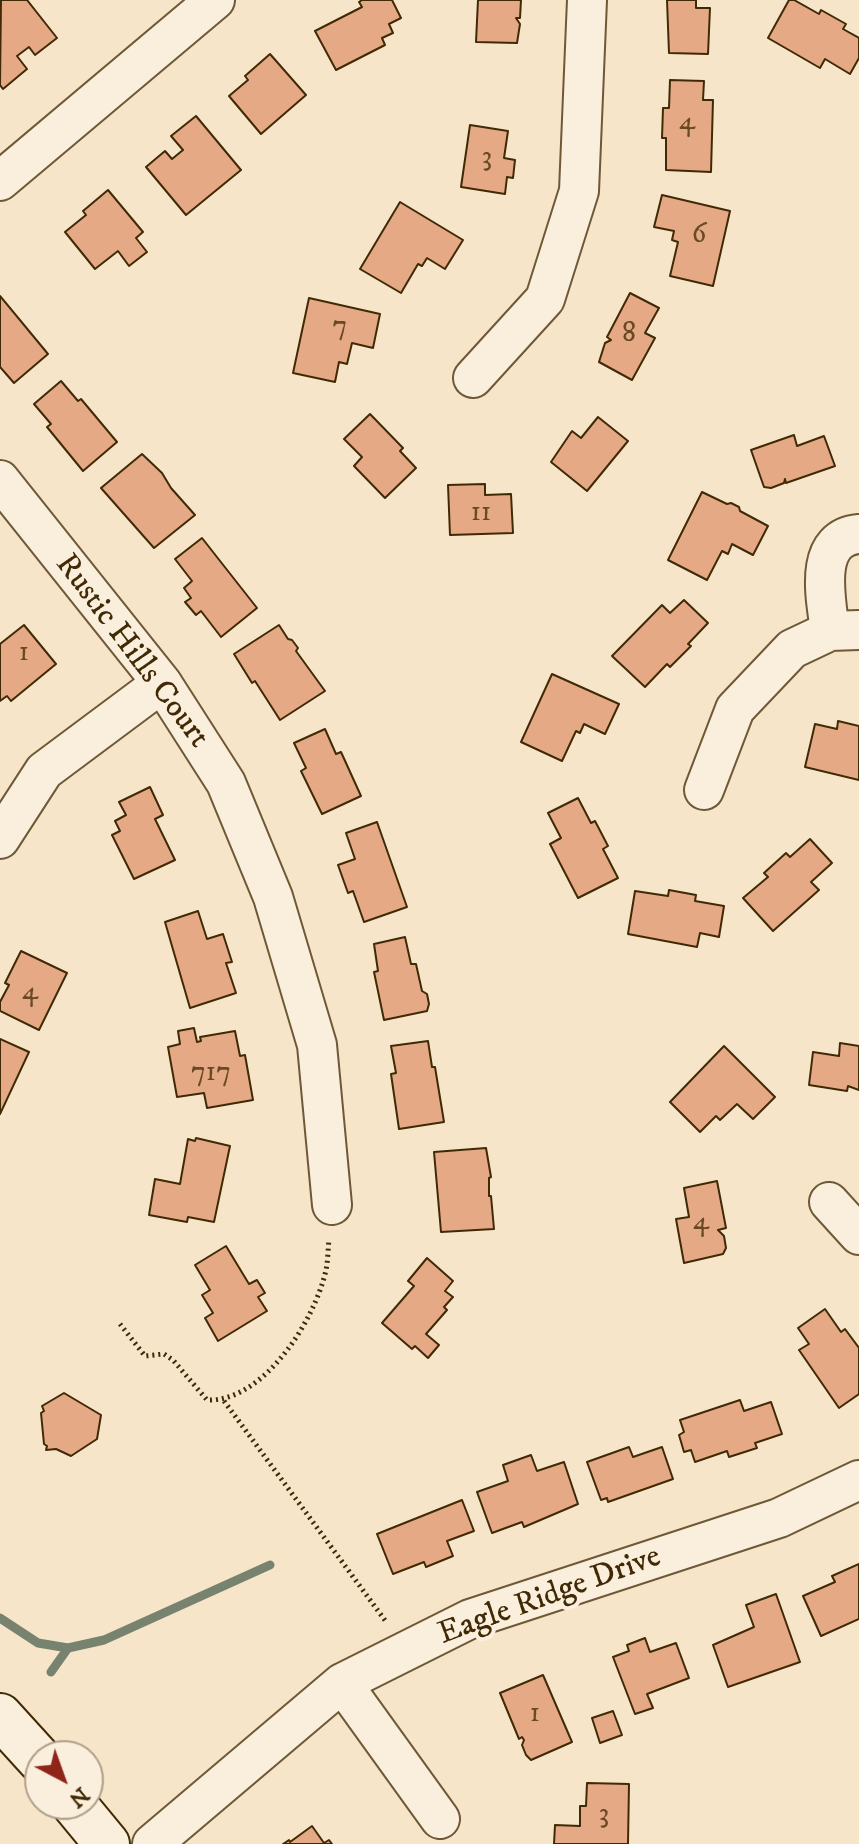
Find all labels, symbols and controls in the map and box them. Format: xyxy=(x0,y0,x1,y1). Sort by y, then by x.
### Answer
house number: 4 xyxy=(679,106,695,140)
house number: 3 xyxy=(482,142,492,176)
house number: 6 xyxy=(692,219,706,253)
house number: 7 xyxy=(333,311,347,345)
house number: 8 xyxy=(622,318,636,352)
house number: 11 xyxy=(471,497,491,531)
street label: Rustic Hills Court xyxy=(46,547,216,757)
house number: 1 xyxy=(19,637,29,671)
house number: 4 xyxy=(22,976,38,1010)
house number: 717 xyxy=(191,1057,231,1091)
house number: 4 xyxy=(693,1206,709,1240)
street label: Eagle Ridge Drive xyxy=(434,1539,666,1655)
house number: 1 xyxy=(530,1698,540,1732)
north arrow xyxy=(24,1740,104,1820)
text: N xyxy=(63,1781,94,1813)
house number: 3 xyxy=(599,1799,609,1833)

